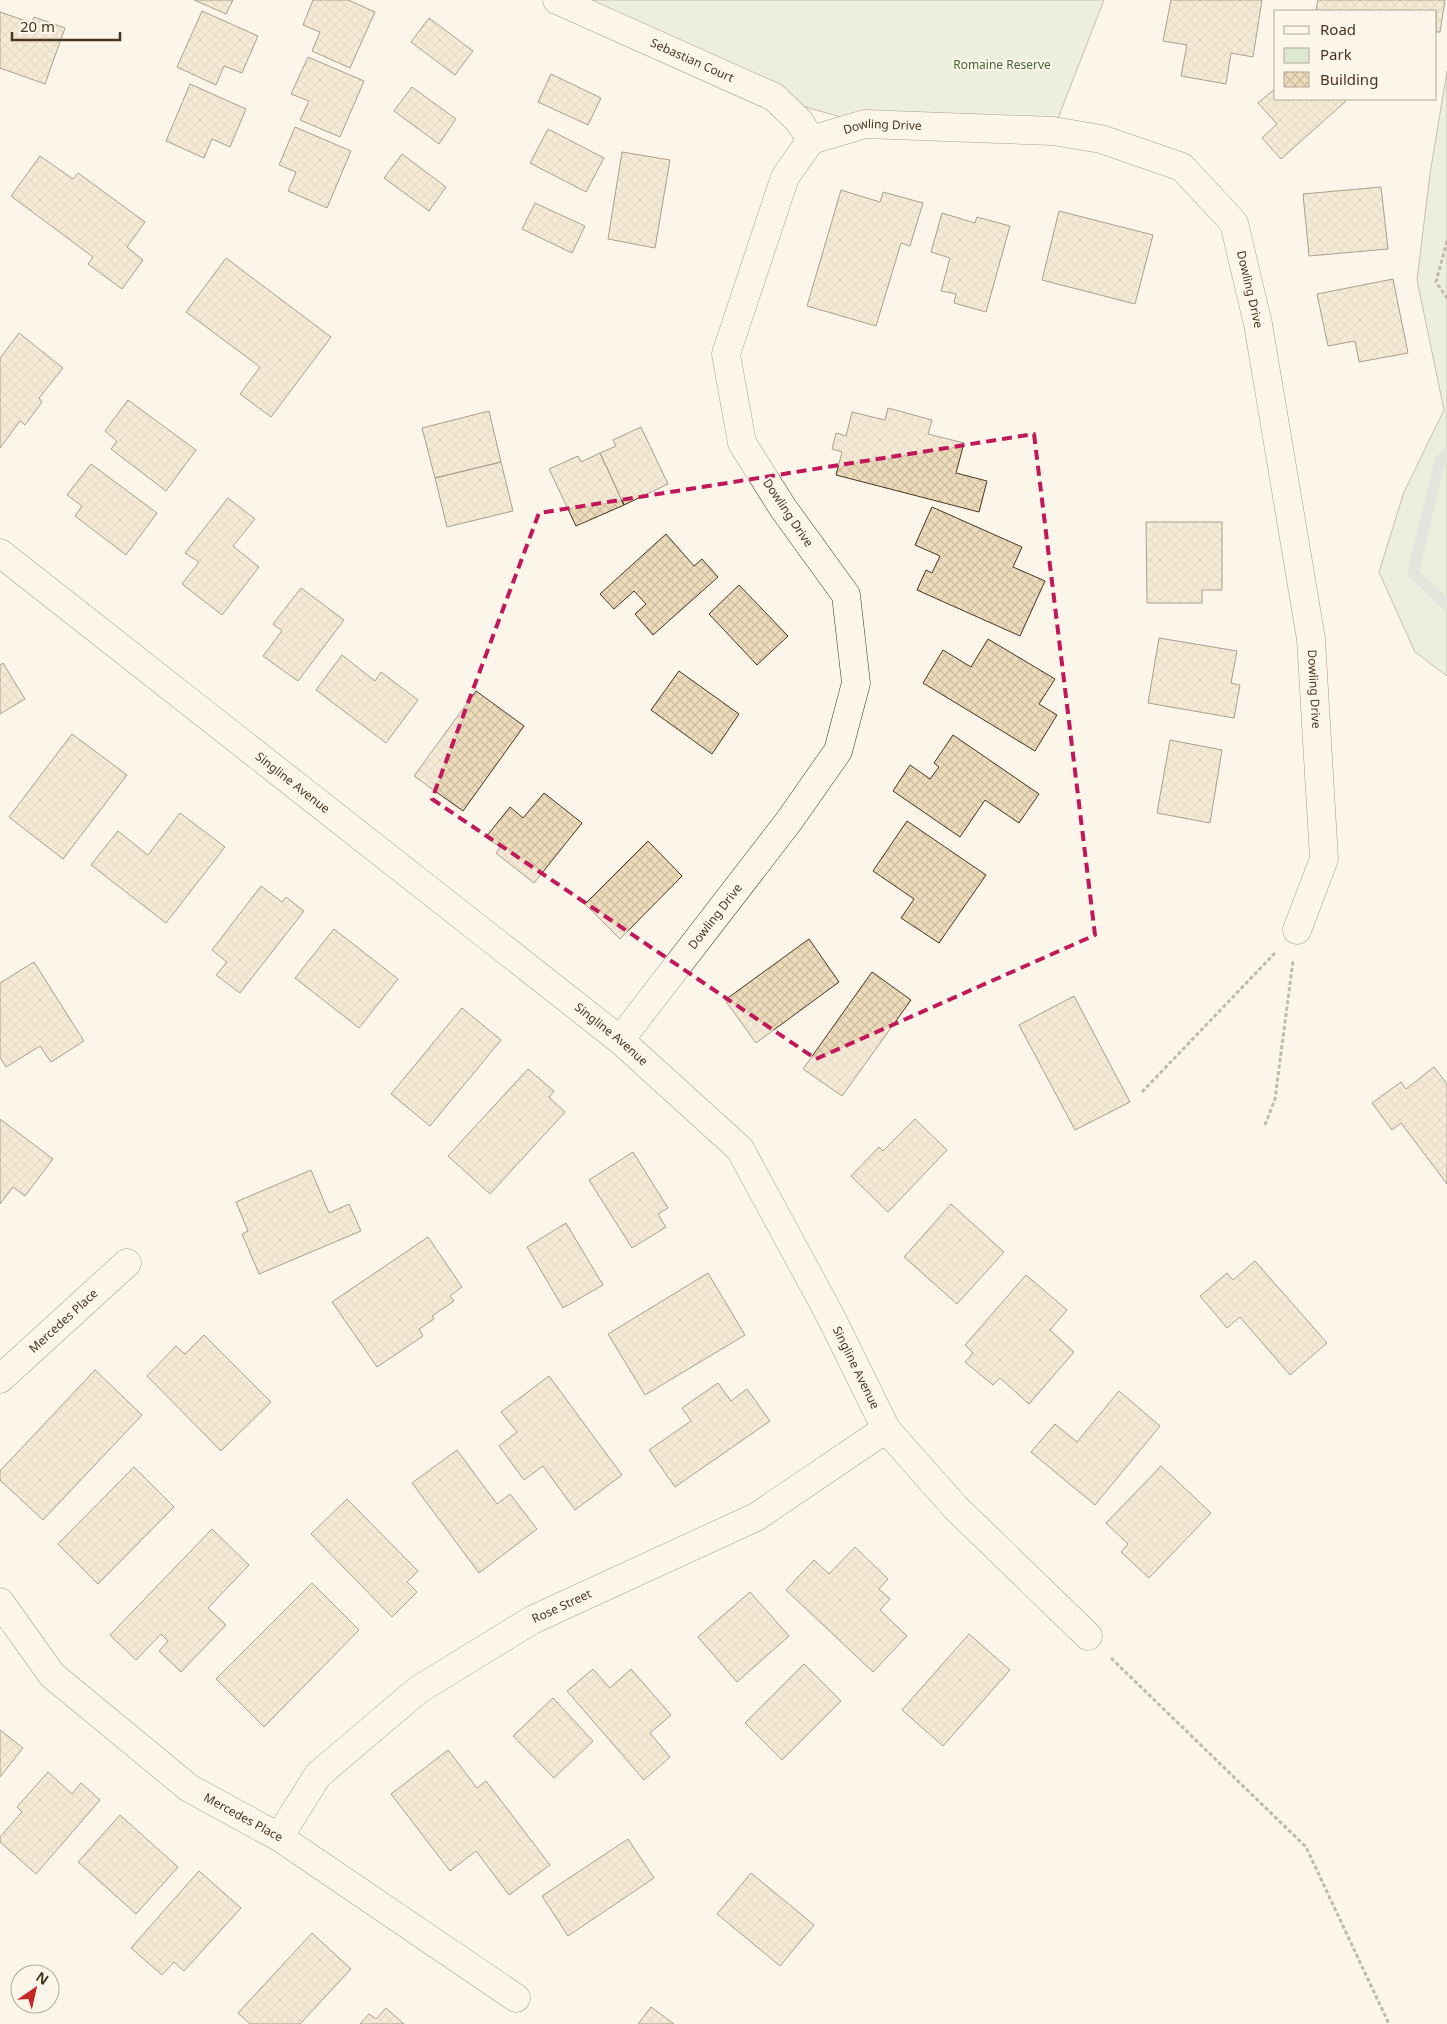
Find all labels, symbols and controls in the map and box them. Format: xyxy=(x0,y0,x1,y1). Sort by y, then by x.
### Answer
scale bar xyxy=(12,10,120,42)
legend xyxy=(1274,10,1437,100)
text: 20 m xyxy=(20,16,55,36)
text: Road xyxy=(1320,19,1356,39)
street label: Sebastian Court xyxy=(648,34,737,86)
text: Park xyxy=(1320,44,1352,64)
park label: Romaine Reserve xyxy=(953,56,1051,73)
text: Building xyxy=(1320,69,1378,89)
street label: Dowling Drive xyxy=(841,114,922,138)
street label: Dowling Drive xyxy=(1233,249,1268,330)
street label: Dowling Drive xyxy=(759,475,818,550)
street label: Dowling Drive xyxy=(1304,649,1325,729)
street label: Singline Avenue xyxy=(252,748,334,817)
street label: Dowling Drive xyxy=(684,880,746,953)
street label: Singline Avenue xyxy=(571,999,652,1069)
street label: Mercedes Place xyxy=(25,1285,101,1356)
street label: Singline Avenue xyxy=(829,1323,884,1412)
street label: Rose Street xyxy=(529,1585,595,1627)
street label: Mercedes Place xyxy=(201,1789,286,1846)
north arrow xyxy=(10,1964,60,2014)
text: N xyxy=(33,1967,53,1989)

